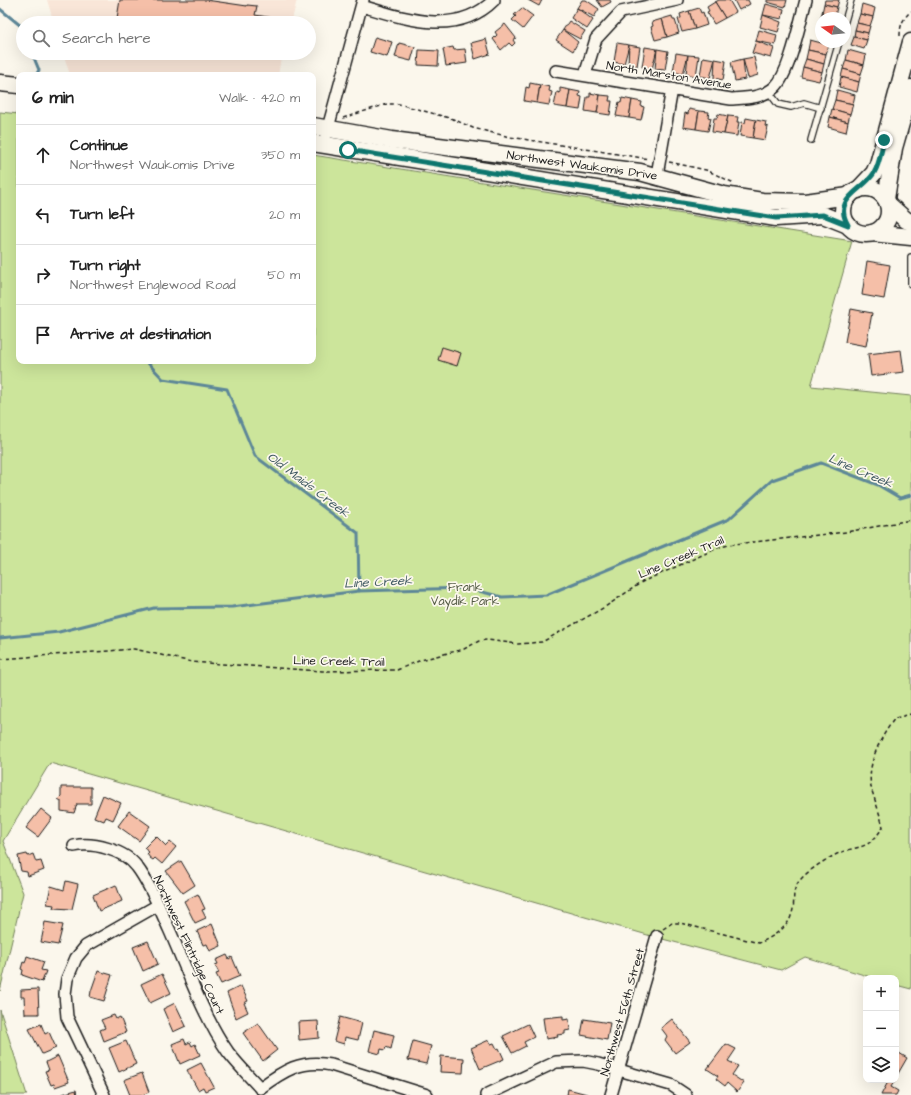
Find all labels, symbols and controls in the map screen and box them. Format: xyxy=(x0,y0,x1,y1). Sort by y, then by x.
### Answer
north arrow xyxy=(815,12,851,48)
search box xyxy=(16,16,316,60)
icon: search xyxy=(30,27,52,49)
text: Search here xyxy=(62,28,151,49)
street label: North Marston Avenue xyxy=(605,57,733,94)
text: 6 min xyxy=(32,86,74,110)
text: Walk · 420 m xyxy=(219,89,300,107)
route end xyxy=(875,131,893,149)
text: Continue xyxy=(70,135,128,156)
route start xyxy=(339,141,357,159)
icon: ahead xyxy=(32,144,54,166)
text: 350 m xyxy=(261,146,300,164)
street label: Northwest Waukomis Drive xyxy=(505,146,659,185)
text: Northwest Waukomis Drive xyxy=(70,156,235,174)
icon: left xyxy=(32,204,54,226)
text: Turn left xyxy=(70,204,134,225)
text: 20 m xyxy=(269,206,300,224)
text: Turn right xyxy=(70,255,141,276)
icon: right xyxy=(32,264,54,286)
text: 50 m xyxy=(267,266,300,284)
text: Northwest Englewood Road xyxy=(70,276,236,294)
icon: arrive xyxy=(32,324,54,346)
text: Arrive at destination xyxy=(70,324,211,345)
water label: Old Maids Creek xyxy=(264,448,354,522)
water label: Line Creek xyxy=(826,449,896,493)
street label: Line Creek Trail xyxy=(636,532,727,583)
water label: Line Creek xyxy=(344,571,414,593)
park label: Frank Vaydik Park xyxy=(431,579,500,611)
street label: Line Creek Trail xyxy=(293,652,385,671)
street label: Northwest Flintridge Court xyxy=(148,873,228,1018)
street label: Northwest 56th Street xyxy=(596,946,649,1078)
map controls xyxy=(863,975,899,1083)
button: + xyxy=(863,975,899,1011)
button: − xyxy=(863,1011,899,1047)
button: layers xyxy=(863,1047,899,1083)

